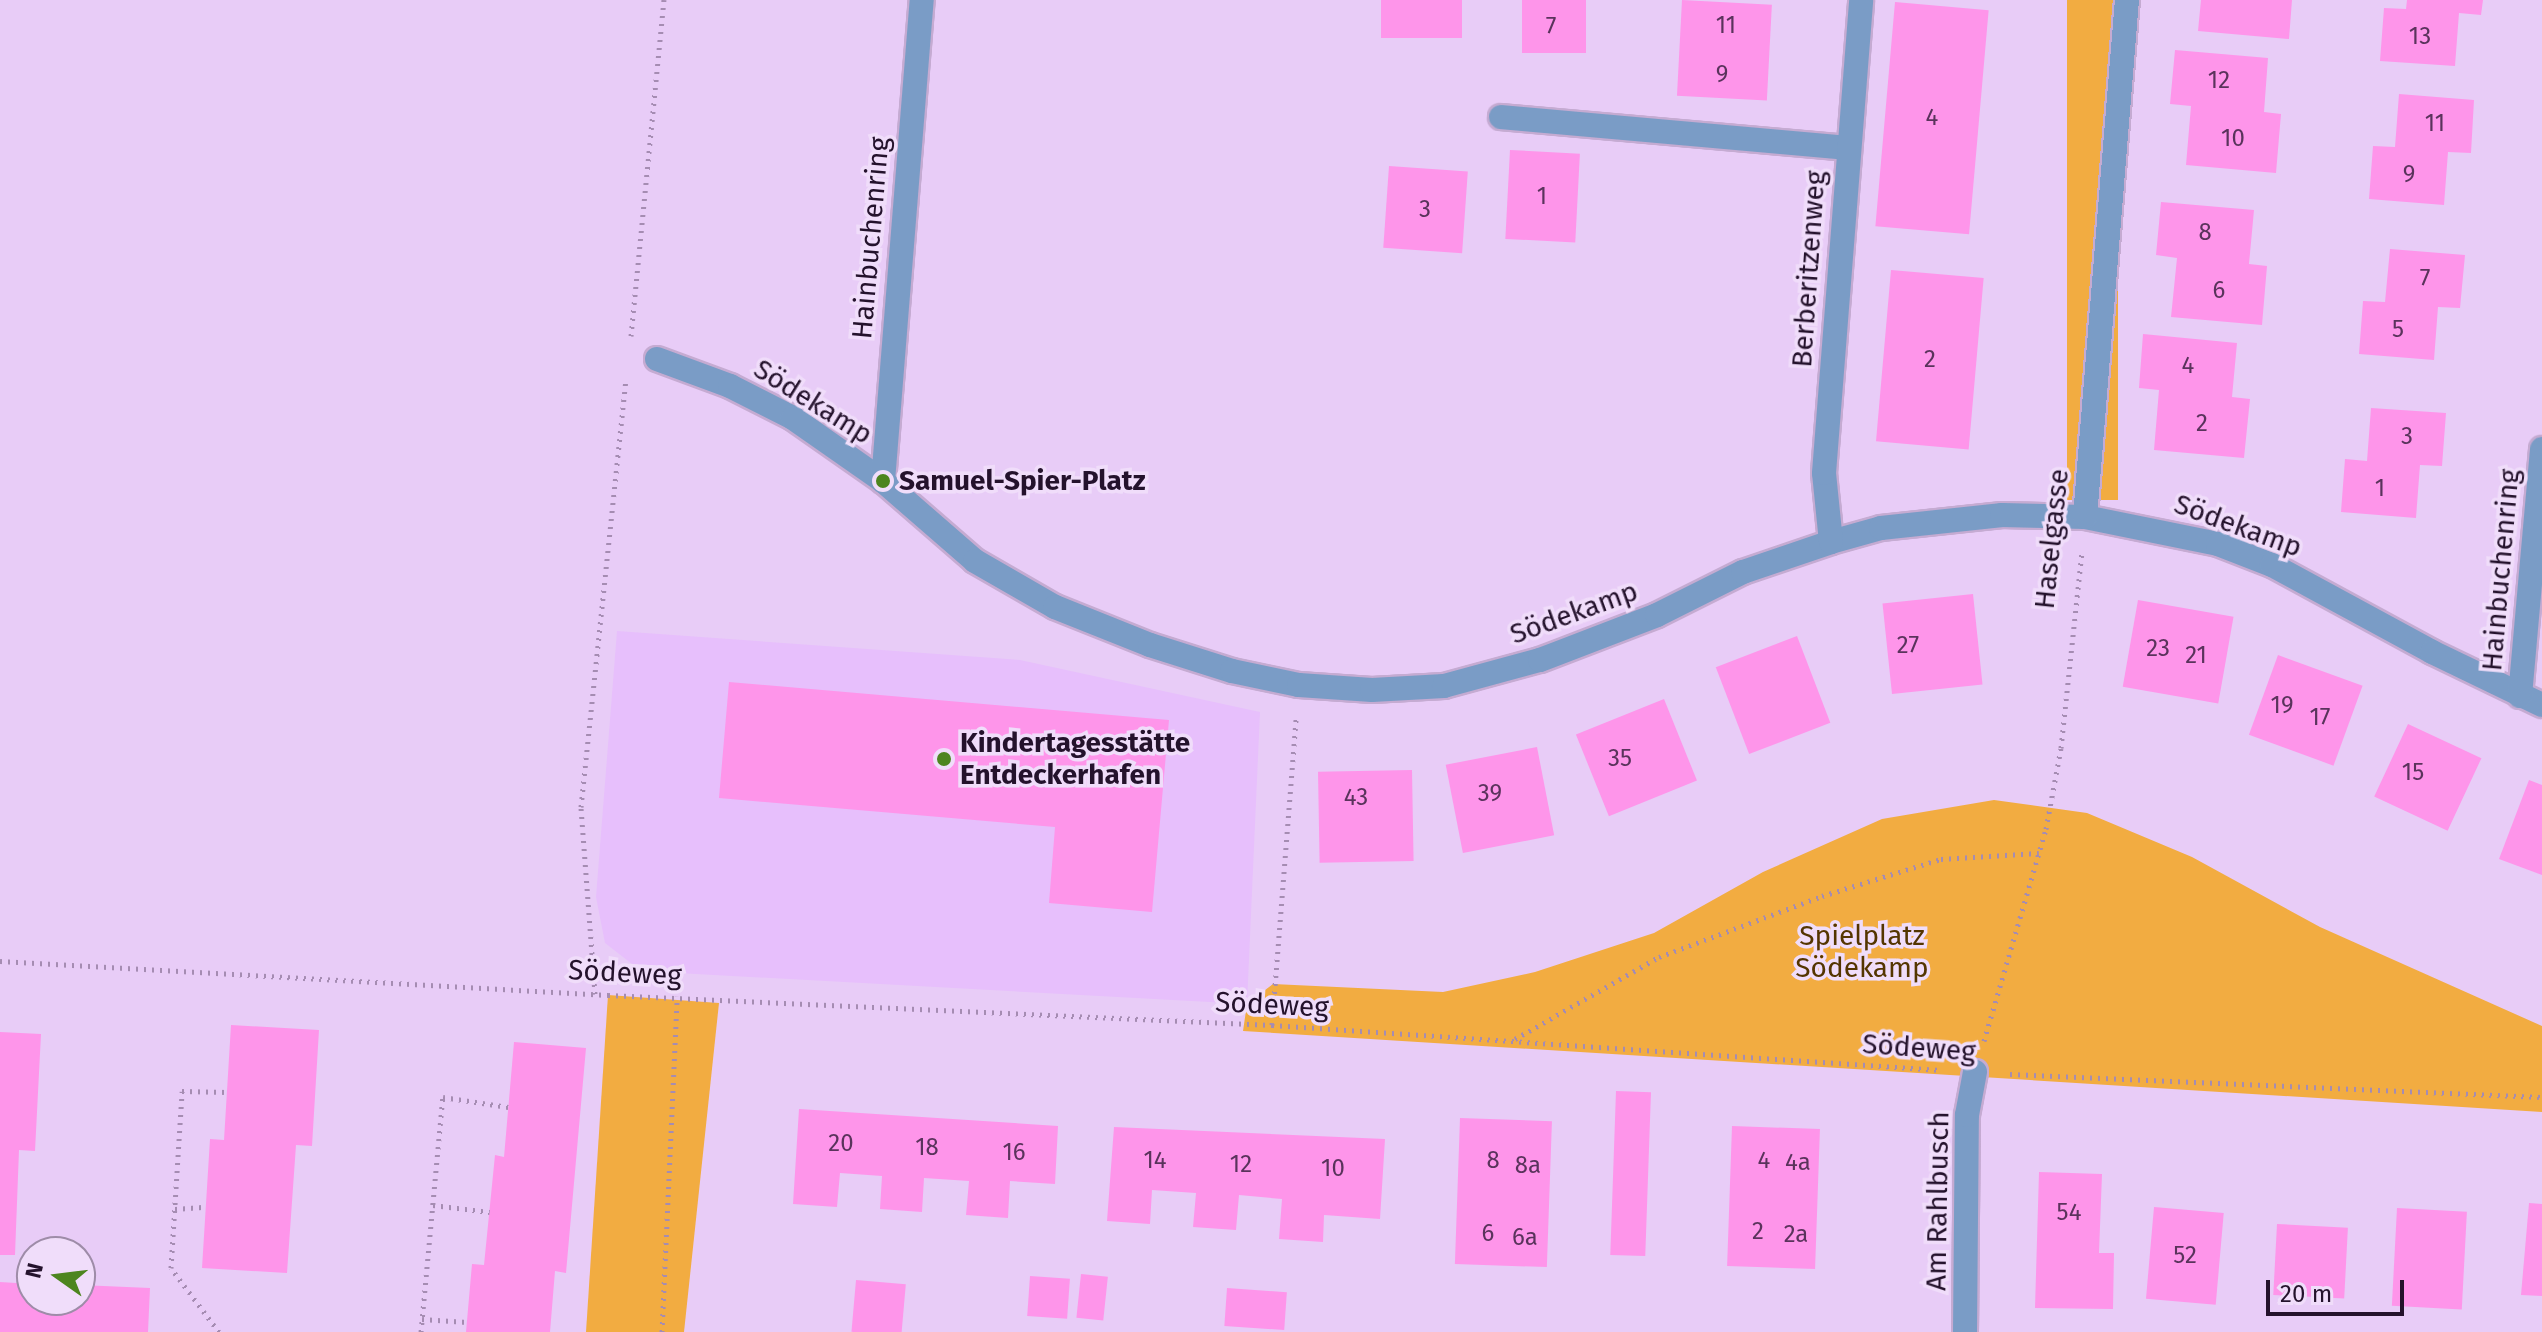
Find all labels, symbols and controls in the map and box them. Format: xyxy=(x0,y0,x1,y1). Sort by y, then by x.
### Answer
house number: 11 xyxy=(1716,12,1736,40)
house number: 7 xyxy=(1546,13,1556,41)
house number: 13 xyxy=(2409,23,2431,51)
house number: 9 xyxy=(1716,61,1728,89)
house number: 12 xyxy=(2208,67,2230,95)
house number: 4 xyxy=(1926,104,1938,132)
house number: 11 xyxy=(2425,110,2445,138)
house number: 10 xyxy=(2221,125,2245,153)
street label: Hainbuchenring xyxy=(845,136,897,340)
house number: 9 xyxy=(2403,161,2415,189)
street label: Berberitzenweg xyxy=(1785,169,1833,369)
house number: 1 xyxy=(1537,183,1547,211)
house number: 3 xyxy=(1419,196,1431,224)
house number: 8 xyxy=(2198,219,2212,247)
house number: 7 xyxy=(2420,265,2430,293)
house number: 6 xyxy=(2213,277,2225,305)
house number: 5 xyxy=(2392,316,2404,344)
house number: 2 xyxy=(1924,346,1936,374)
street label: Södekamp xyxy=(748,352,878,452)
house number: 4 xyxy=(2182,352,2194,380)
house number: 2 xyxy=(2196,410,2208,438)
house number: 3 xyxy=(2401,423,2413,451)
place label: Samuel-Spier-Platz xyxy=(899,464,1146,498)
street label: Haselgasse xyxy=(2028,467,2076,611)
street label: Hainbuchenring xyxy=(2475,468,2527,672)
marker: Samuel-Spier-Platz xyxy=(874,472,892,490)
house number: 1 xyxy=(2375,475,2385,503)
street label: Södekamp xyxy=(2170,487,2306,565)
street label: Södekamp xyxy=(1506,574,1642,652)
house number: 27 xyxy=(1897,632,1919,660)
house number: 23 xyxy=(2146,635,2170,663)
house number: 21 xyxy=(2185,642,2207,670)
house number: 19 xyxy=(2271,692,2293,720)
house number: 17 xyxy=(2309,704,2331,732)
place label: Kindertagesstätte Entdeckerhafen xyxy=(960,726,1190,792)
house number: 35 xyxy=(1608,745,1632,773)
marker: Kindertagesstätte Entdeckerhafen xyxy=(935,750,953,768)
house number: 15 xyxy=(2402,759,2424,787)
house number: 39 xyxy=(1478,780,1502,808)
house number: 43 xyxy=(1344,784,1368,812)
park label: Spielplatz Södekamp xyxy=(1795,919,1929,985)
street label: Södeweg xyxy=(567,953,683,993)
street label: Södeweg xyxy=(1214,985,1330,1025)
street label: Södeweg xyxy=(1861,1027,1977,1069)
street label: Am Rahlbusch xyxy=(1920,1111,1956,1291)
house number: 20 xyxy=(828,1130,854,1158)
house number: 18 xyxy=(915,1134,939,1162)
house number: 16 xyxy=(1002,1139,1026,1167)
house number: 14 xyxy=(1143,1147,1167,1175)
house number: 8 xyxy=(1486,1147,1500,1175)
house number: 4 xyxy=(1758,1147,1770,1175)
house number: 4a xyxy=(1785,1149,1811,1177)
house number: 12 xyxy=(1230,1151,1252,1179)
house number: 8a xyxy=(1515,1152,1541,1180)
house number: 10 xyxy=(1321,1155,1345,1183)
house number: 54 xyxy=(2057,1199,2081,1227)
house number: 2 xyxy=(1752,1218,1764,1246)
house number: 6 xyxy=(1482,1220,1494,1248)
house number: 2a xyxy=(1784,1221,1808,1249)
house number: 6a xyxy=(1512,1224,1538,1252)
north arrow xyxy=(16,1236,96,1316)
house number: 52 xyxy=(2173,1242,2197,1270)
text: N xyxy=(19,1260,49,1281)
scale bar xyxy=(2270,1264,2408,1314)
text: 20 m xyxy=(2280,1280,2332,1308)

